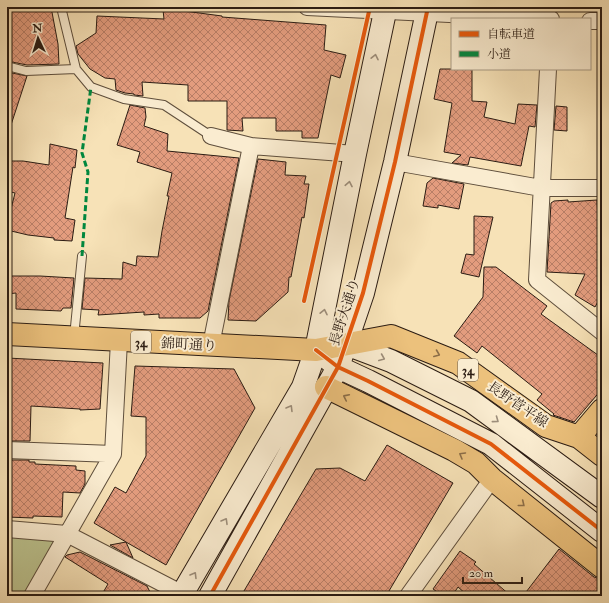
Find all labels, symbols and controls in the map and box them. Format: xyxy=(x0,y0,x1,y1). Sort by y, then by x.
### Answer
north arrow xyxy=(18,18,58,58)
legend xyxy=(451,18,591,70)
text: N xyxy=(31,22,44,35)
text: 自転車道 xyxy=(487,27,535,42)
text: 小道 xyxy=(487,47,511,62)
one-way arrow xyxy=(370,54,379,60)
one-way arrow xyxy=(344,181,352,187)
street label: 長野大通り xyxy=(326,276,363,348)
one-way arrow xyxy=(320,309,328,315)
road number: 34 xyxy=(131,331,151,353)
street label: 錦町通り xyxy=(161,335,217,354)
one-way arrow xyxy=(432,349,440,357)
one-way arrow xyxy=(379,353,386,361)
road number: 34 xyxy=(458,359,478,381)
street label: 長野菅平線 xyxy=(484,378,551,431)
one-way arrow xyxy=(342,394,350,402)
one-way arrow xyxy=(286,405,293,412)
one-way arrow xyxy=(492,415,499,422)
one-way arrow xyxy=(459,452,466,459)
one-way arrow xyxy=(518,499,525,506)
one-way arrow xyxy=(221,517,228,525)
scale bar xyxy=(463,559,522,585)
text: 20 m xyxy=(469,566,494,581)
one-way arrow xyxy=(189,572,196,579)

